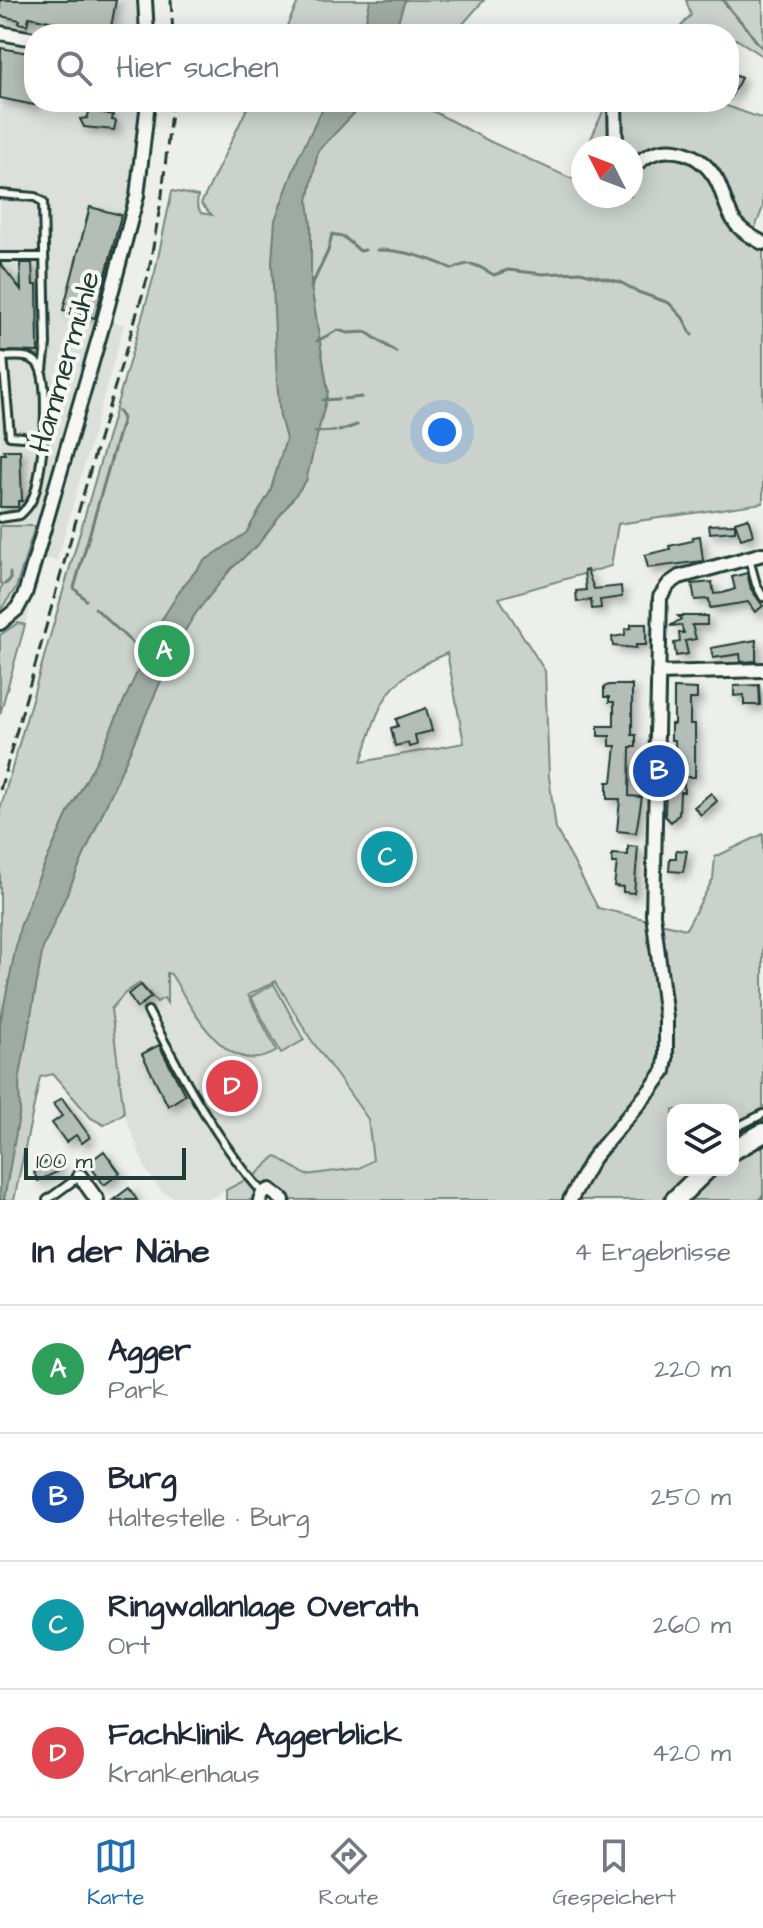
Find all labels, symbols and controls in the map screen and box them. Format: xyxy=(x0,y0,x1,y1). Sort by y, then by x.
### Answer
search box xyxy=(24,24,739,112)
icon: search xyxy=(52,46,96,90)
text: Hier suchen xyxy=(116,47,279,89)
north arrow xyxy=(571,136,643,208)
street label: Hammermühle xyxy=(19,266,111,458)
your location xyxy=(422,412,462,452)
pin: A xyxy=(138,621,190,681)
pin: B xyxy=(633,741,685,801)
pin: C xyxy=(361,827,413,887)
pin: D xyxy=(206,1056,258,1116)
map controls xyxy=(667,1104,739,1176)
button: layers xyxy=(667,1104,739,1176)
scale bar xyxy=(24,1144,186,1180)
text: 100 m xyxy=(36,1146,93,1177)
text: In der Nähe xyxy=(32,1228,210,1276)
text: 4 Ergebnisse xyxy=(574,1234,731,1270)
text: Agger xyxy=(108,1330,191,1372)
text: A xyxy=(50,1351,66,1387)
text: 220 m xyxy=(654,1351,731,1387)
text: Park xyxy=(108,1372,168,1408)
text: Burg xyxy=(108,1458,177,1500)
text: B xyxy=(49,1479,67,1515)
text: 250 m xyxy=(651,1479,731,1515)
text: Haltestelle · Burg xyxy=(108,1500,309,1536)
text: Ringwallanlage Overath xyxy=(108,1586,418,1628)
text: C xyxy=(49,1607,67,1643)
text: 260 m xyxy=(653,1607,731,1643)
text: Ort xyxy=(108,1628,150,1664)
text: Fachklinik Aggerblick xyxy=(108,1714,402,1756)
text: D xyxy=(50,1735,66,1771)
text: 420 m xyxy=(651,1735,731,1771)
text: Krankenhaus xyxy=(108,1756,260,1792)
tab: Karte xyxy=(87,1834,144,1913)
tab: Route xyxy=(319,1834,379,1913)
tab: Gespeichert xyxy=(553,1834,676,1913)

